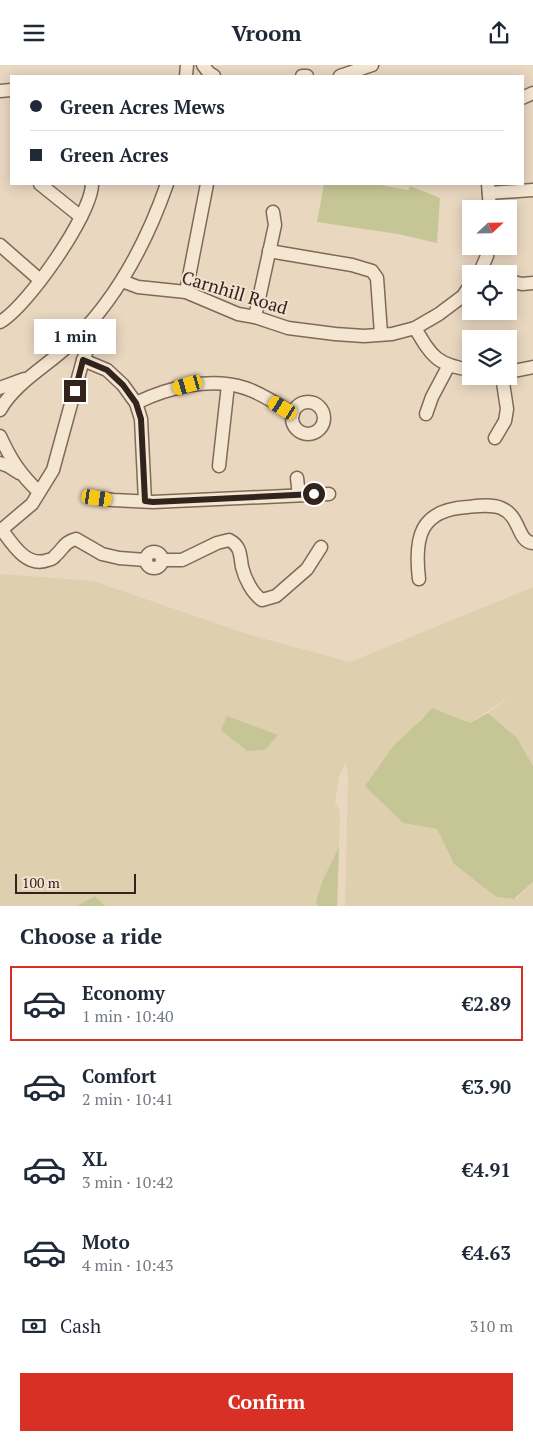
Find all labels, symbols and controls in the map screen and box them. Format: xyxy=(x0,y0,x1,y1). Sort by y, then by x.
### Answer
text: Vroom xyxy=(231,18,302,47)
icon: menu xyxy=(20,19,48,47)
icon: share xyxy=(485,19,513,47)
text: Green Acres Mews xyxy=(60,94,225,119)
text: Green Acres xyxy=(60,142,169,167)
north arrow xyxy=(462,200,518,255)
map controls xyxy=(462,200,517,385)
street label: Carnhill Road xyxy=(179,264,291,320)
button: locate xyxy=(462,265,517,320)
callout: 1 min xyxy=(34,319,116,353)
text: 1 min xyxy=(53,325,97,347)
button: layers xyxy=(462,330,517,385)
car xyxy=(171,374,204,396)
route end xyxy=(64,380,86,402)
car xyxy=(266,394,299,422)
route start xyxy=(303,483,325,505)
car xyxy=(81,488,112,508)
scale bar xyxy=(15,871,136,894)
text: 100 m xyxy=(22,873,60,892)
text: Choose a ride xyxy=(20,921,162,950)
text: Economy xyxy=(82,980,165,1005)
icon: car xyxy=(22,981,67,1026)
text: €2.89 xyxy=(462,991,511,1016)
text: 1 min · 10:40 xyxy=(82,1005,174,1027)
text: Comfort xyxy=(82,1063,157,1088)
icon: car xyxy=(22,1064,67,1109)
text: €3.90 xyxy=(462,1074,511,1099)
text: 2 min · 10:41 xyxy=(82,1088,174,1110)
text: XL xyxy=(82,1146,107,1171)
icon: car xyxy=(22,1147,67,1192)
text: €4.91 xyxy=(462,1157,511,1182)
text: 3 min · 10:42 xyxy=(82,1171,174,1193)
text: Moto xyxy=(82,1229,130,1254)
icon: car xyxy=(22,1230,67,1275)
text: €4.63 xyxy=(462,1240,511,1265)
text: 4 min · 10:43 xyxy=(82,1254,174,1276)
icon: cash xyxy=(20,1312,48,1340)
text: Cash xyxy=(60,1313,101,1338)
text: 310 m xyxy=(470,1315,513,1337)
button: Confirm xyxy=(20,1373,513,1431)

